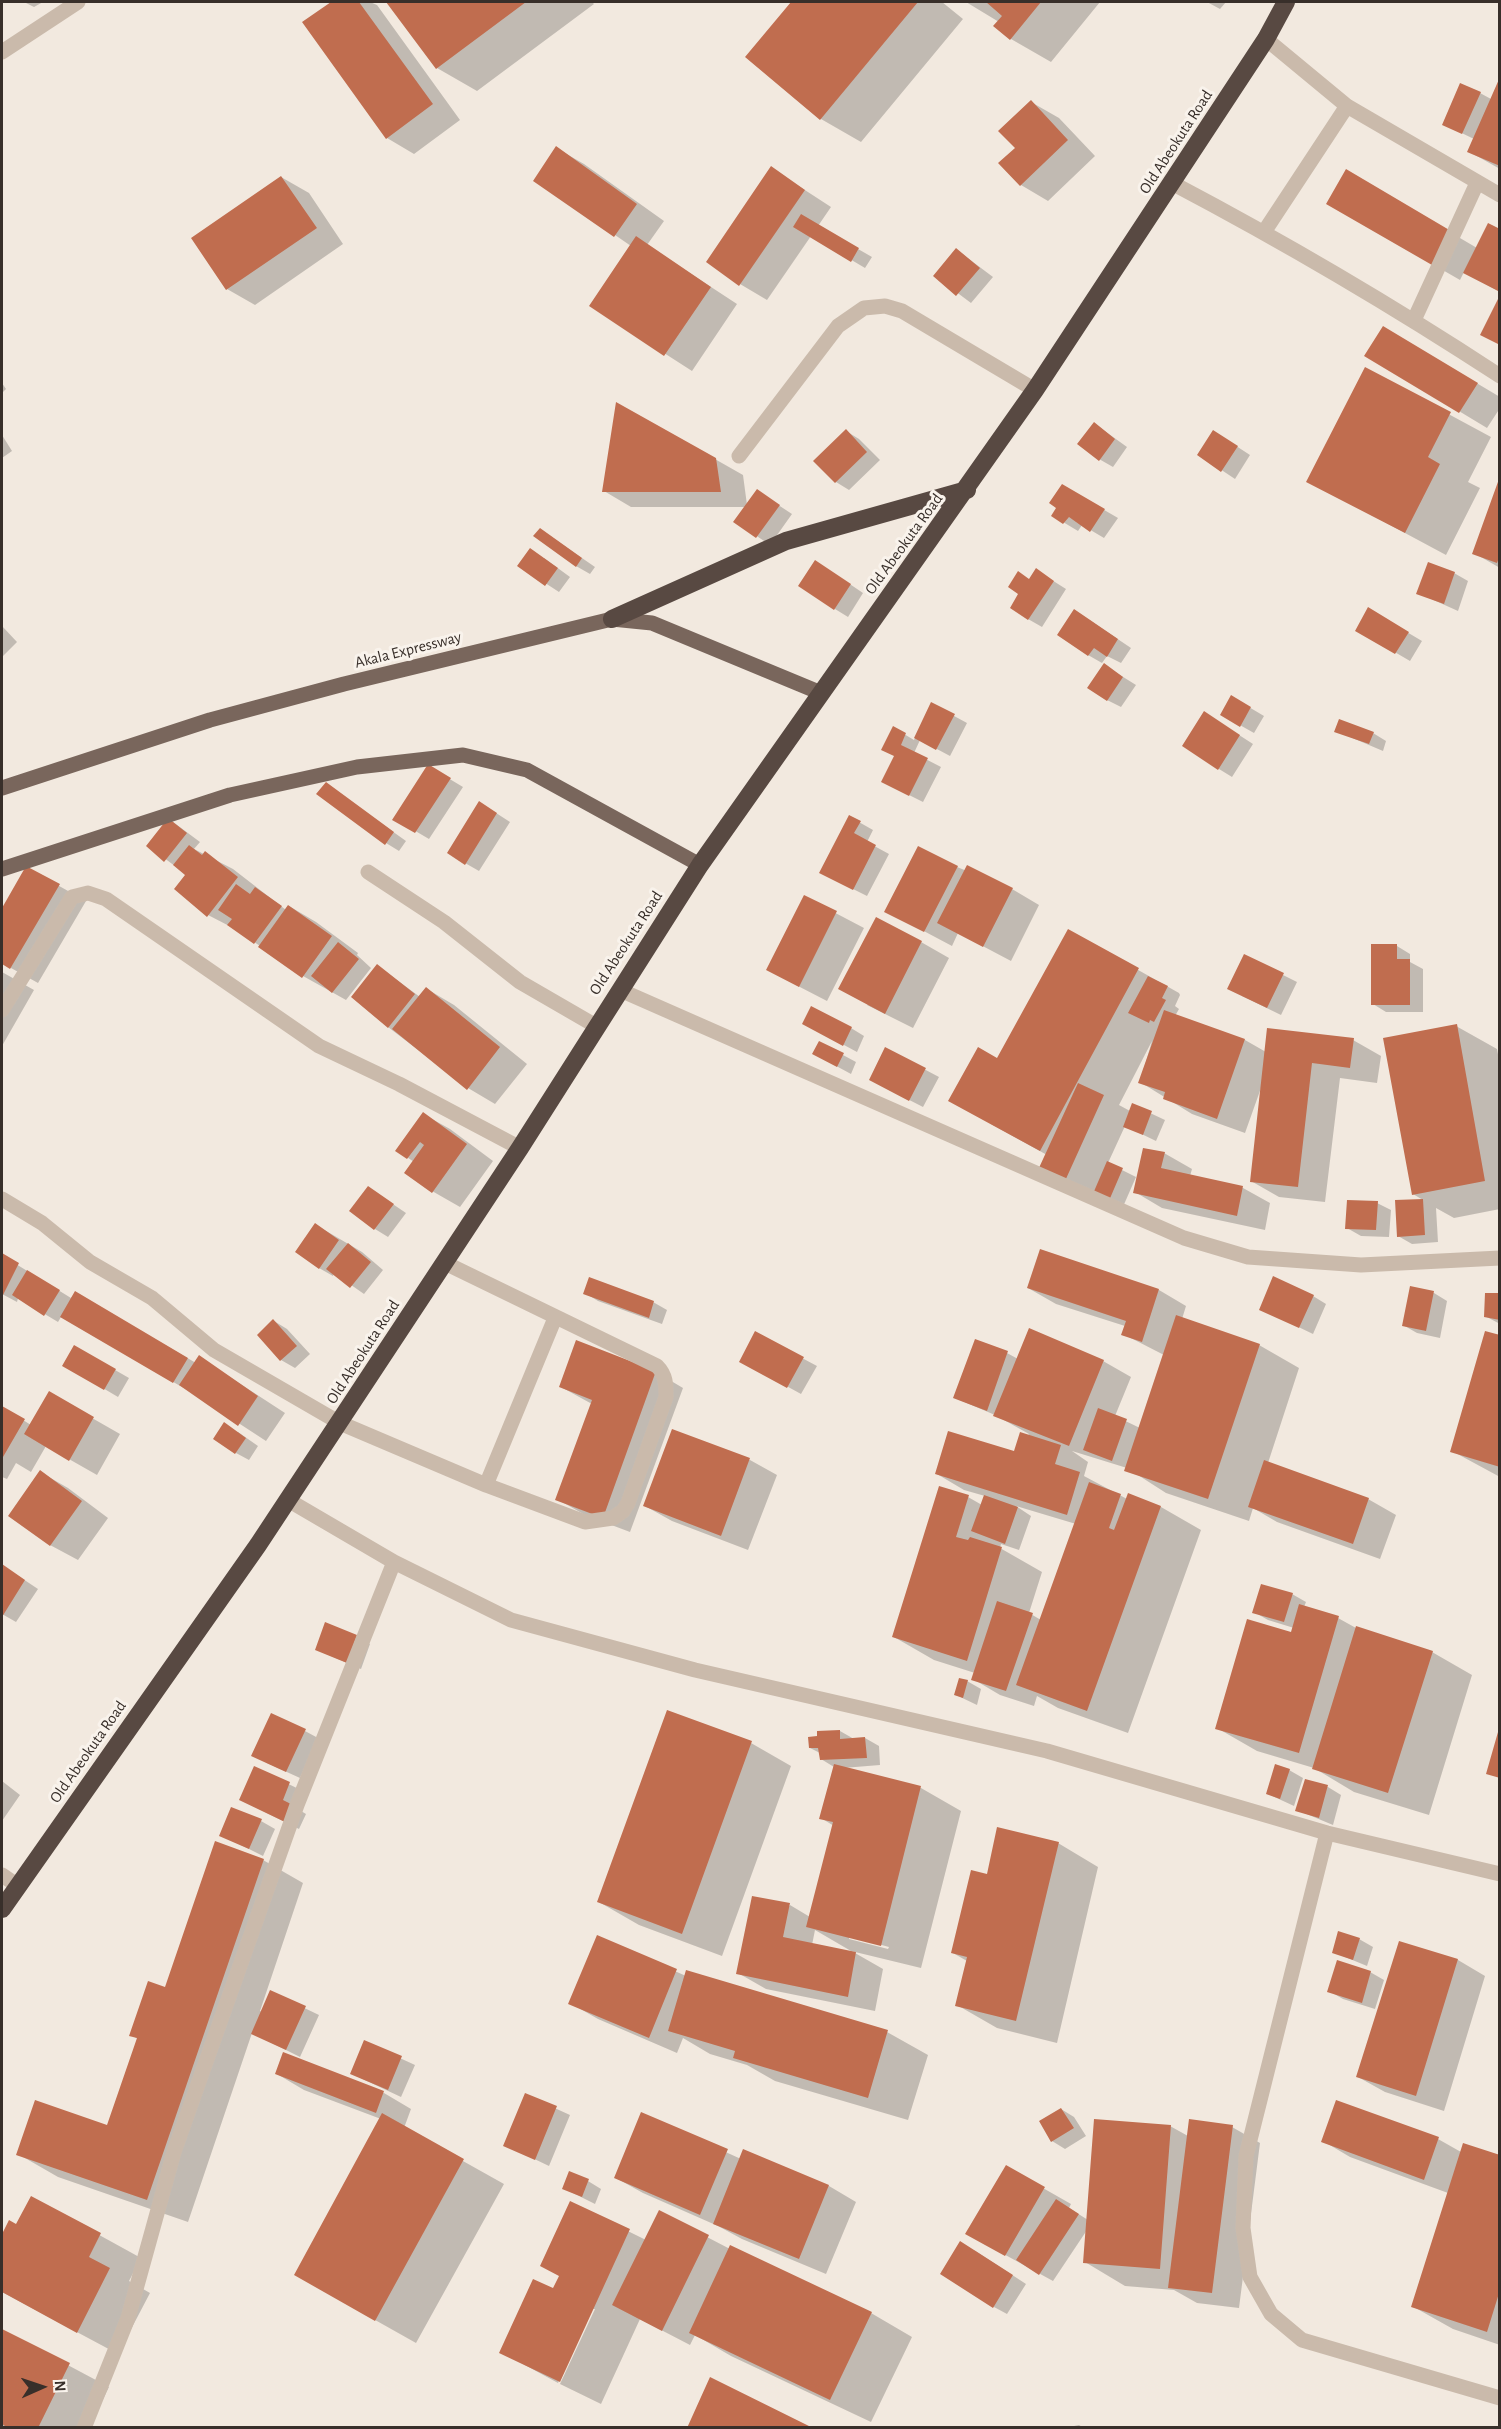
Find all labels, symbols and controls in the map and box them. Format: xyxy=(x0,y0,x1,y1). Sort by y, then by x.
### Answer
street label: Old Abeokuta Road xyxy=(1135,86,1217,198)
street label: Old Abeokuta Road xyxy=(861,490,947,598)
street label: Akala Expressway xyxy=(353,627,463,673)
street label: Old Abeokuta Road xyxy=(585,887,667,999)
street label: Old Abeokuta Road xyxy=(322,1296,404,1408)
street label: Old Abeokuta Road xyxy=(46,1697,130,1807)
north arrow xyxy=(12,2357,72,2417)
text: N xyxy=(52,2380,68,2392)

